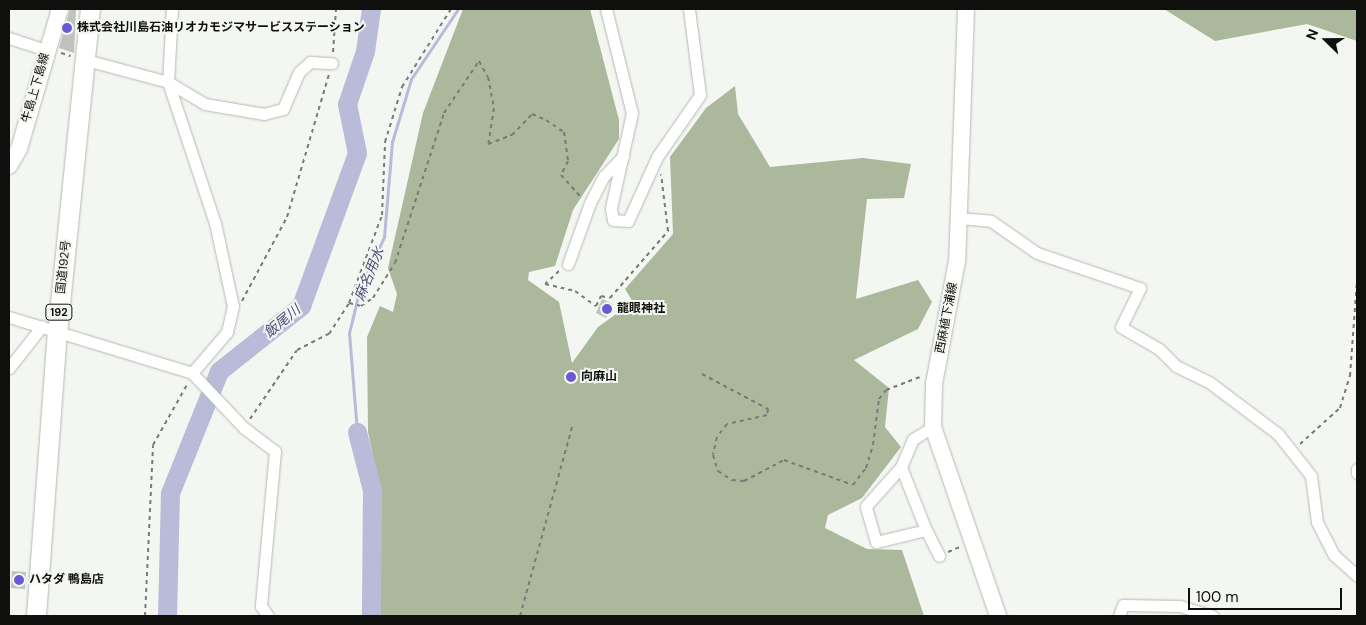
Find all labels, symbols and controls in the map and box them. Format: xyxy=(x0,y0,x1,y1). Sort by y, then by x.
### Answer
north arrow xyxy=(1301,15,1351,65)
place label: 株式会社川島石油リオカモジマサービスステーション xyxy=(77,21,365,35)
marker: 株式会社川島石油リオカモジマサービスステーション xyxy=(61,22,73,34)
text: N xyxy=(1302,26,1322,42)
street label: 牛島上下島線 xyxy=(19,51,53,125)
street label: 国道192号 xyxy=(54,239,74,295)
water label: 麻名用水 xyxy=(351,245,387,303)
street label: 西麻植下浦線 xyxy=(933,281,961,355)
water label: 飯尾川 xyxy=(261,301,303,341)
place label: 龍眼神社 xyxy=(617,302,665,316)
marker: 龍眼神社 xyxy=(601,303,613,315)
road number: 192 xyxy=(45,304,73,320)
place label: 向麻山 xyxy=(581,370,617,384)
marker: 向麻山 xyxy=(565,371,577,383)
place label: ハタダ 鴨島店 xyxy=(29,573,104,587)
marker: ハタダ 鴨島店 xyxy=(13,574,25,586)
scale bar xyxy=(1191,578,1345,610)
text: 100 m xyxy=(1196,587,1239,607)

